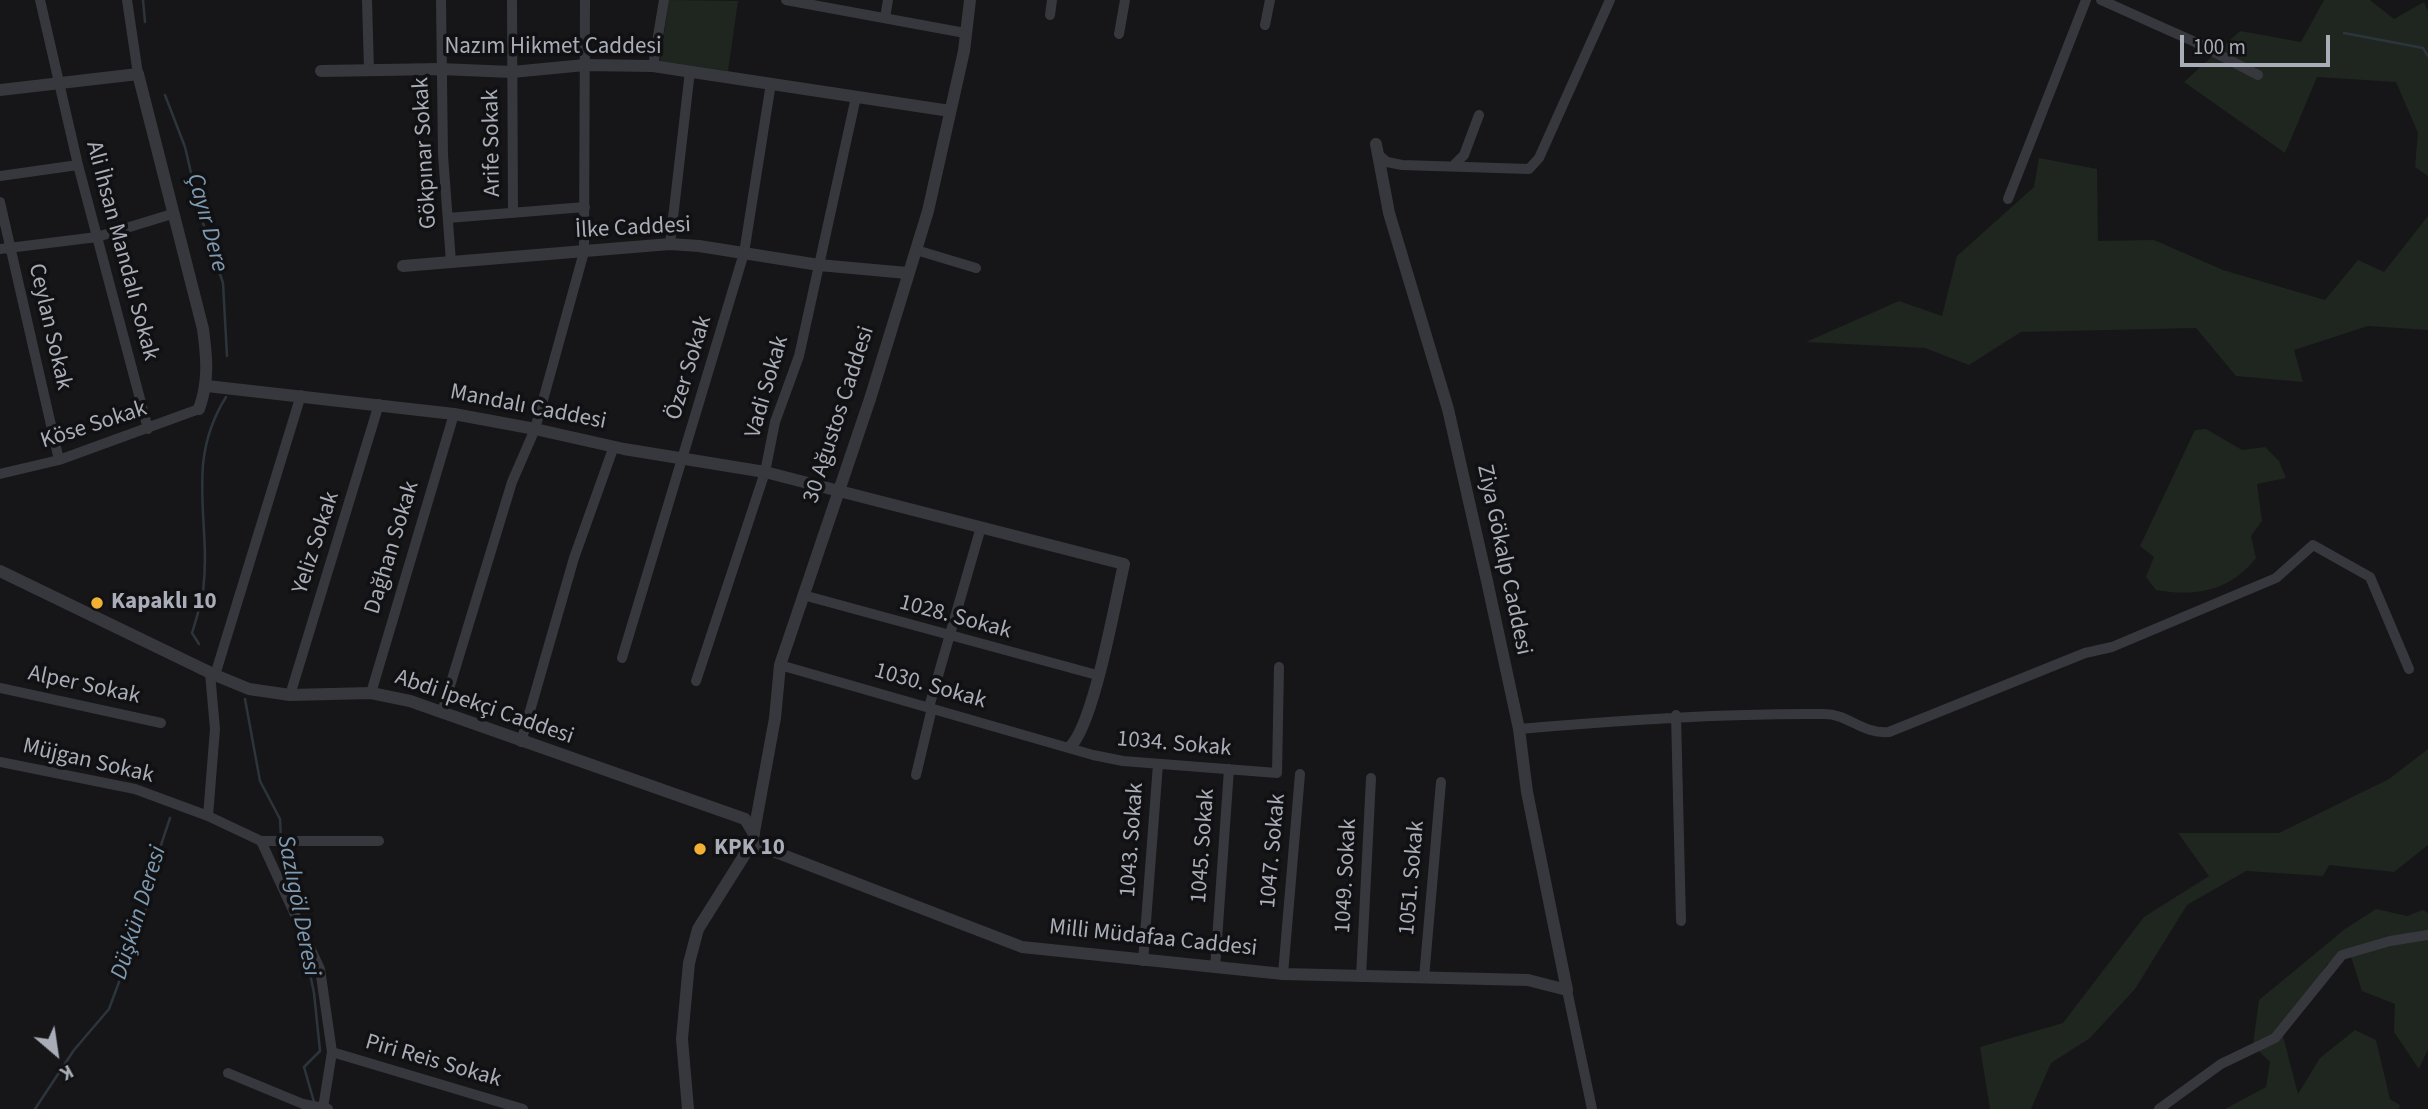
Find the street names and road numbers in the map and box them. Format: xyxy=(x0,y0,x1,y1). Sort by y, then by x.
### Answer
street label: Nazım Hikmet Caddesi xyxy=(444,34,662,62)
street label: Gökpınar Sokak xyxy=(408,76,444,230)
street label: Arife Sokak xyxy=(478,89,508,197)
street label: Ali İhsan Mandalı Sokak xyxy=(78,138,164,364)
street label: İlke Caddesi xyxy=(574,212,692,246)
street label: Ceylan Sokak xyxy=(21,261,77,393)
street label: Özer Sokak xyxy=(661,313,719,423)
street label: 30 Ağustos Caddesi xyxy=(798,323,882,507)
street label: Vadi Sokak xyxy=(740,333,796,441)
street label: Mandalı Caddesi xyxy=(448,379,608,437)
street label: Köse Sokak xyxy=(37,396,151,456)
street label: Ziya Gökalp Caddesi xyxy=(1469,462,1537,658)
street label: Dağhan Sokak xyxy=(360,478,426,618)
street label: Yeliz Sokak xyxy=(287,488,347,598)
street label: 1028. Sokak xyxy=(896,590,1014,646)
street label: 1030. Sokak xyxy=(871,658,989,716)
street label: Alper Sokak xyxy=(25,661,143,711)
street label: Abdi İpekçi Caddesi xyxy=(391,664,577,752)
street label: 1034. Sokak xyxy=(1116,726,1232,764)
street label: Müjgan Sokak xyxy=(20,734,156,790)
street label: 1043. Sokak xyxy=(1115,782,1151,898)
street label: 1045. Sokak xyxy=(1186,788,1222,904)
street label: 1047. Sokak xyxy=(1255,793,1293,909)
street label: 1049. Sokak xyxy=(1330,818,1364,934)
street label: 1051. Sokak xyxy=(1394,820,1432,936)
street label: Milli Müdafaa Caddesi xyxy=(1048,914,1258,964)
street label: Piri Reis Sokak xyxy=(362,1029,504,1095)

